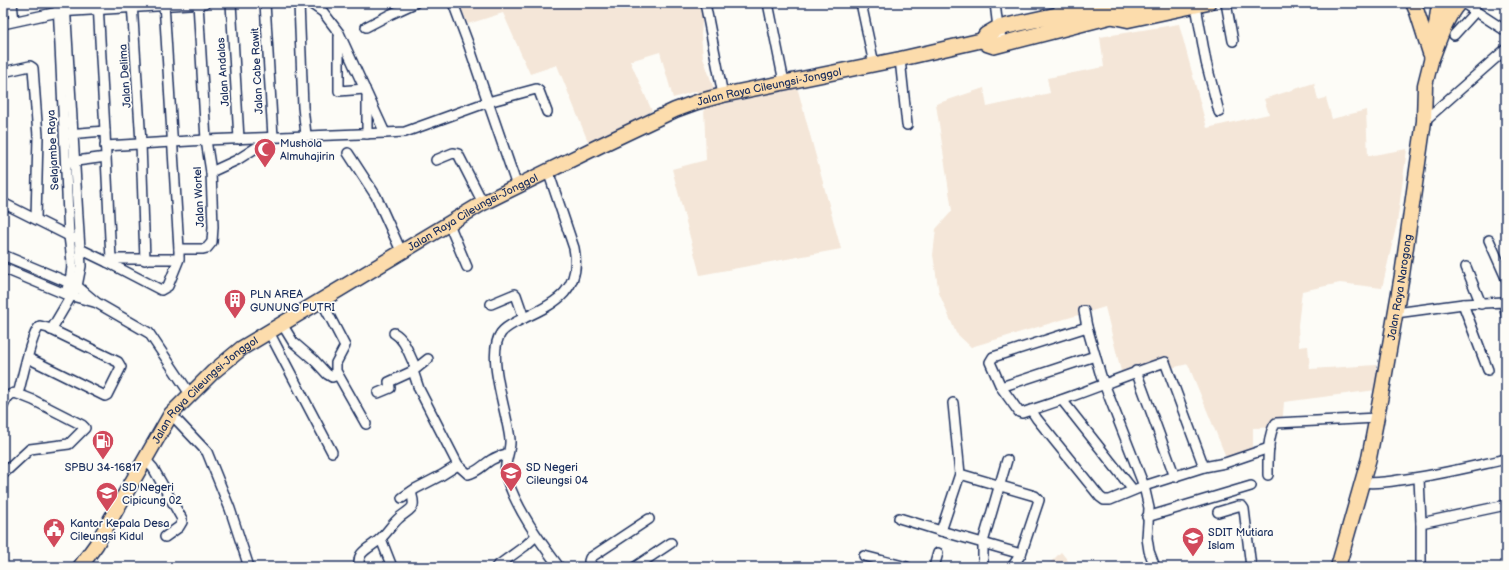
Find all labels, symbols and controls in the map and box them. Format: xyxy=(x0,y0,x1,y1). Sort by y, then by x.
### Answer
street label: Jalan Cabe Rawit xyxy=(248,27,266,115)
street label: Jalan Andalas xyxy=(214,37,232,107)
street label: Jalan Delima xyxy=(116,43,134,109)
street label: Jalan Raya Cileungsi-Jonggol xyxy=(696,65,842,108)
street label: Selajambe Raya xyxy=(44,109,62,191)
mosque icon: Mushola Almuhajirin xyxy=(252,136,278,169)
place label: Mushola Almuhajirin xyxy=(280,137,335,163)
street label: Jalan Wortel xyxy=(191,166,207,228)
street label: Jalan Raya Cileungsi-Jonggol xyxy=(405,171,540,253)
street label: Jalan Raya Narogong xyxy=(1384,233,1414,341)
building icon: PLN AREA GUNUNG PUTRI xyxy=(222,287,248,320)
place label: PLN AREA GUNUNG PUTRI xyxy=(250,288,336,314)
street label: Jalan Raya Cileungsi-Jonggol xyxy=(149,333,260,446)
fuel station icon: SPBU 34-16817 xyxy=(90,428,116,461)
school or university icon: SD Negeri Cileungsi 04 xyxy=(498,460,524,493)
place label: SPBU 34-16817 xyxy=(65,461,142,474)
place label: SD Negeri Cileungsi 04 xyxy=(526,461,588,487)
school or university icon: SD Negeri Cipicung 02 xyxy=(94,480,120,513)
place label: SD Negeri Cipicung 02 xyxy=(122,481,182,507)
public building icon: Kantor Kepala Desa Cileungsi Kidul xyxy=(41,516,67,549)
place label: Kantor Kepala Desa Cileungsi Kidul xyxy=(70,517,169,543)
school or university icon: SDIT Mutiara Islam xyxy=(1180,525,1206,558)
place label: SDIT Mutiara Islam xyxy=(1208,526,1273,552)

